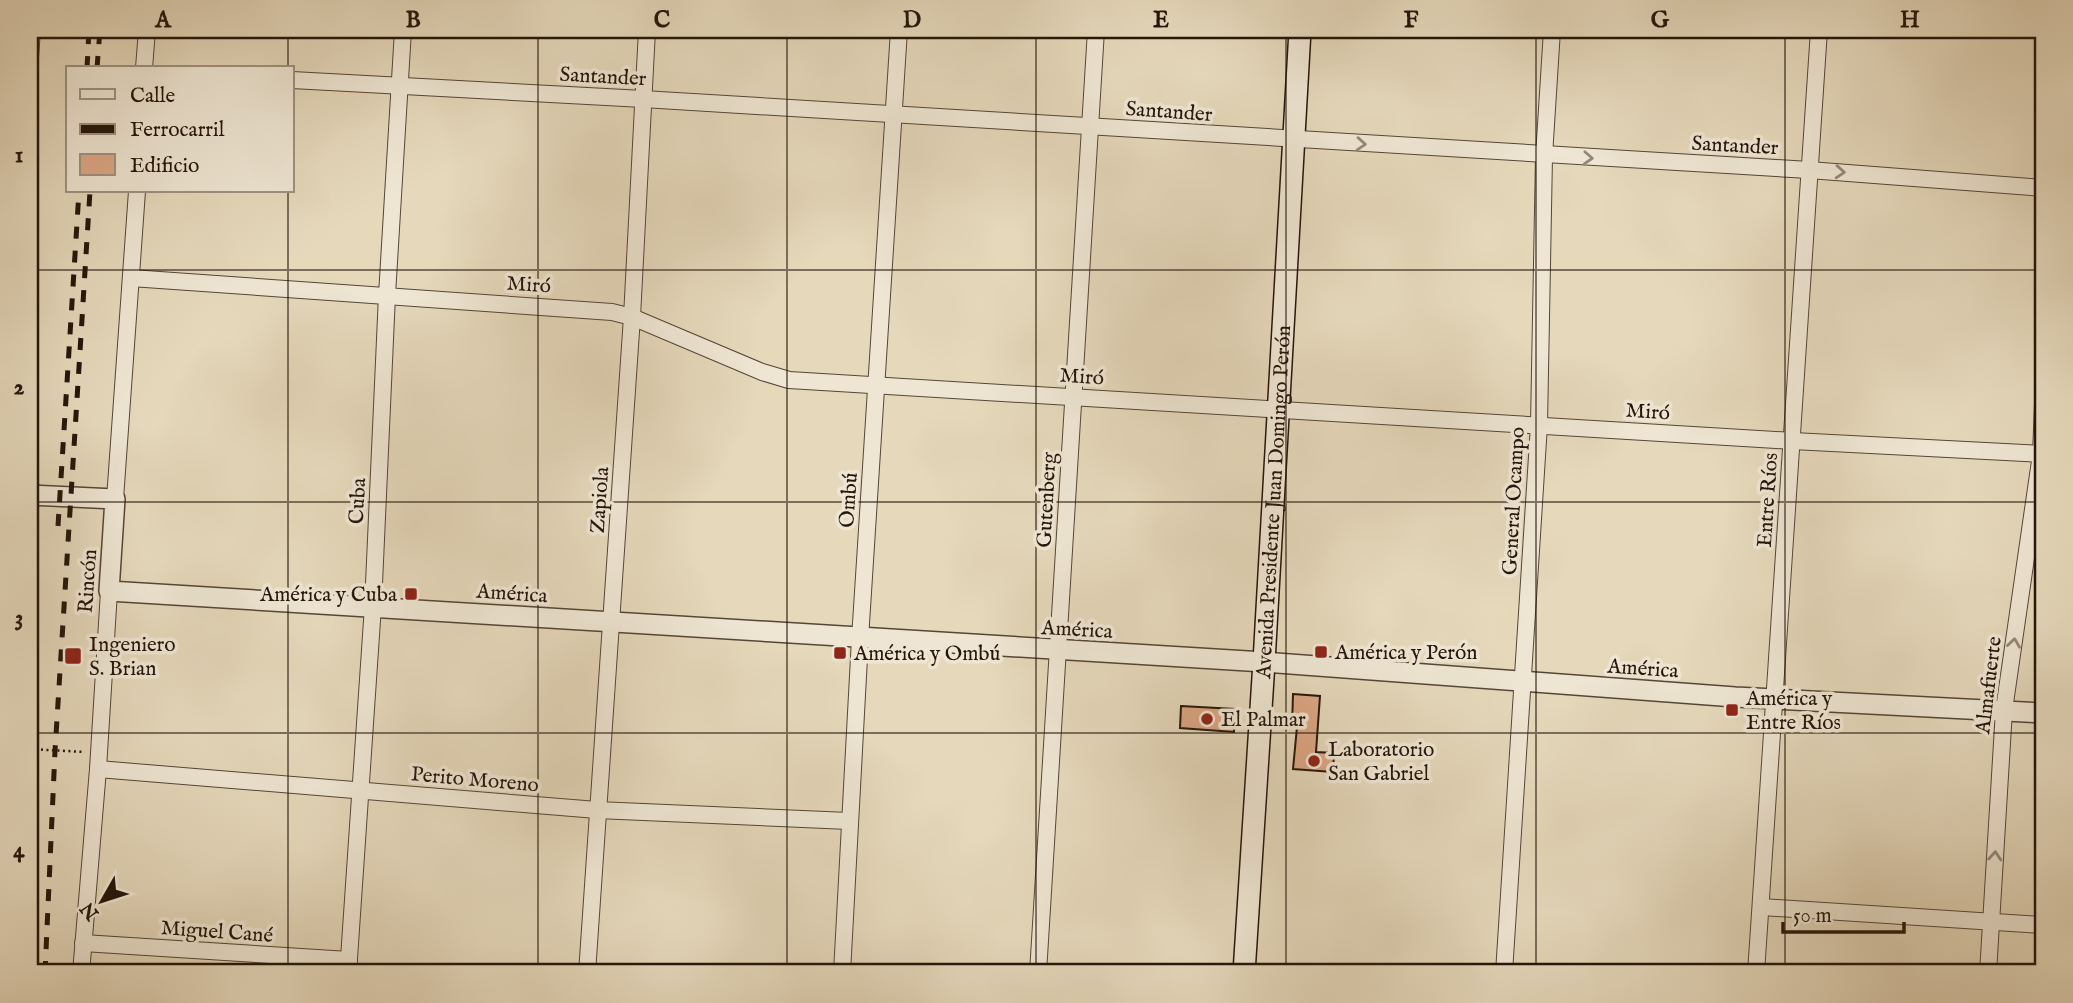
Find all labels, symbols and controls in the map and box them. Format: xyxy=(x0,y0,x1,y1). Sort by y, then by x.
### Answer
text: A xyxy=(154,6,172,35)
text: B xyxy=(405,6,421,35)
text: C xyxy=(654,6,671,35)
text: D xyxy=(903,6,921,35)
text: E xyxy=(1153,6,1169,35)
text: F xyxy=(1404,6,1419,35)
text: G xyxy=(1651,6,1670,35)
text: H xyxy=(1900,6,1920,35)
street label: Santander xyxy=(559,62,647,93)
legend xyxy=(66,66,294,192)
text: Calle xyxy=(130,83,175,110)
street label: Santander xyxy=(1125,96,1214,129)
text: Ferrocarril xyxy=(130,117,225,144)
street label: Santander xyxy=(1691,131,1779,162)
one-way arrow xyxy=(1356,136,1367,151)
text: 1 xyxy=(15,141,23,170)
one-way arrow xyxy=(1583,150,1594,165)
text: Edificio xyxy=(130,153,199,180)
one-way arrow xyxy=(1835,164,1846,179)
street label: Miró xyxy=(506,270,552,301)
street label: Avenida Presidente Juan Domingo Perón xyxy=(1251,324,1298,681)
street label: Miró xyxy=(1059,362,1105,393)
text: 2 xyxy=(14,373,25,402)
street label: Miró xyxy=(1625,397,1671,428)
street label: General Ocampo xyxy=(1497,426,1532,576)
street label: Gutenberg xyxy=(1032,451,1064,548)
street label: Entre Ríos xyxy=(1752,452,1785,548)
street label: Zapiola xyxy=(585,465,616,534)
street label: Ombú xyxy=(834,471,865,529)
street label: Cuba xyxy=(344,476,373,525)
street label: Rincón xyxy=(73,548,104,614)
street label: América xyxy=(474,578,549,611)
place label: América y Cuba xyxy=(259,582,398,609)
marker: América y Cuba xyxy=(403,586,419,602)
text: 3 xyxy=(15,604,23,633)
street label: América xyxy=(1040,615,1114,646)
place label: Ingeniero S. Brian xyxy=(89,632,176,683)
street label: Almafuerte xyxy=(1970,635,2009,736)
one-way arrow xyxy=(2006,637,2021,649)
place label: América y Perón xyxy=(1334,640,1477,667)
place label: América y Ombú xyxy=(853,641,1000,668)
marker: América y Perón xyxy=(1313,644,1329,660)
marker: América y Ombú xyxy=(832,645,848,661)
marker: Ingeniero S. Brian xyxy=(63,646,83,666)
street label: América xyxy=(1605,653,1680,686)
place label: América y Entre Ríos xyxy=(1745,686,1841,737)
marker: América y Entre Ríos xyxy=(1724,702,1740,718)
place label: El Palmar xyxy=(1221,707,1306,734)
marker: El Palmar xyxy=(1199,711,1215,727)
place label: Laboratorio San Gabriel xyxy=(1328,737,1434,788)
marker: Laboratorio San Gabriel xyxy=(1306,753,1322,769)
street label: Perito Moreno xyxy=(410,761,540,800)
text: 4 xyxy=(13,836,25,865)
one-way arrow xyxy=(1987,850,2002,861)
north arrow xyxy=(66,866,136,936)
scale bar xyxy=(1783,891,1903,935)
text: N xyxy=(75,896,105,925)
text: 50 m xyxy=(1793,903,1832,930)
street label: Miguel Cané xyxy=(160,915,274,950)

